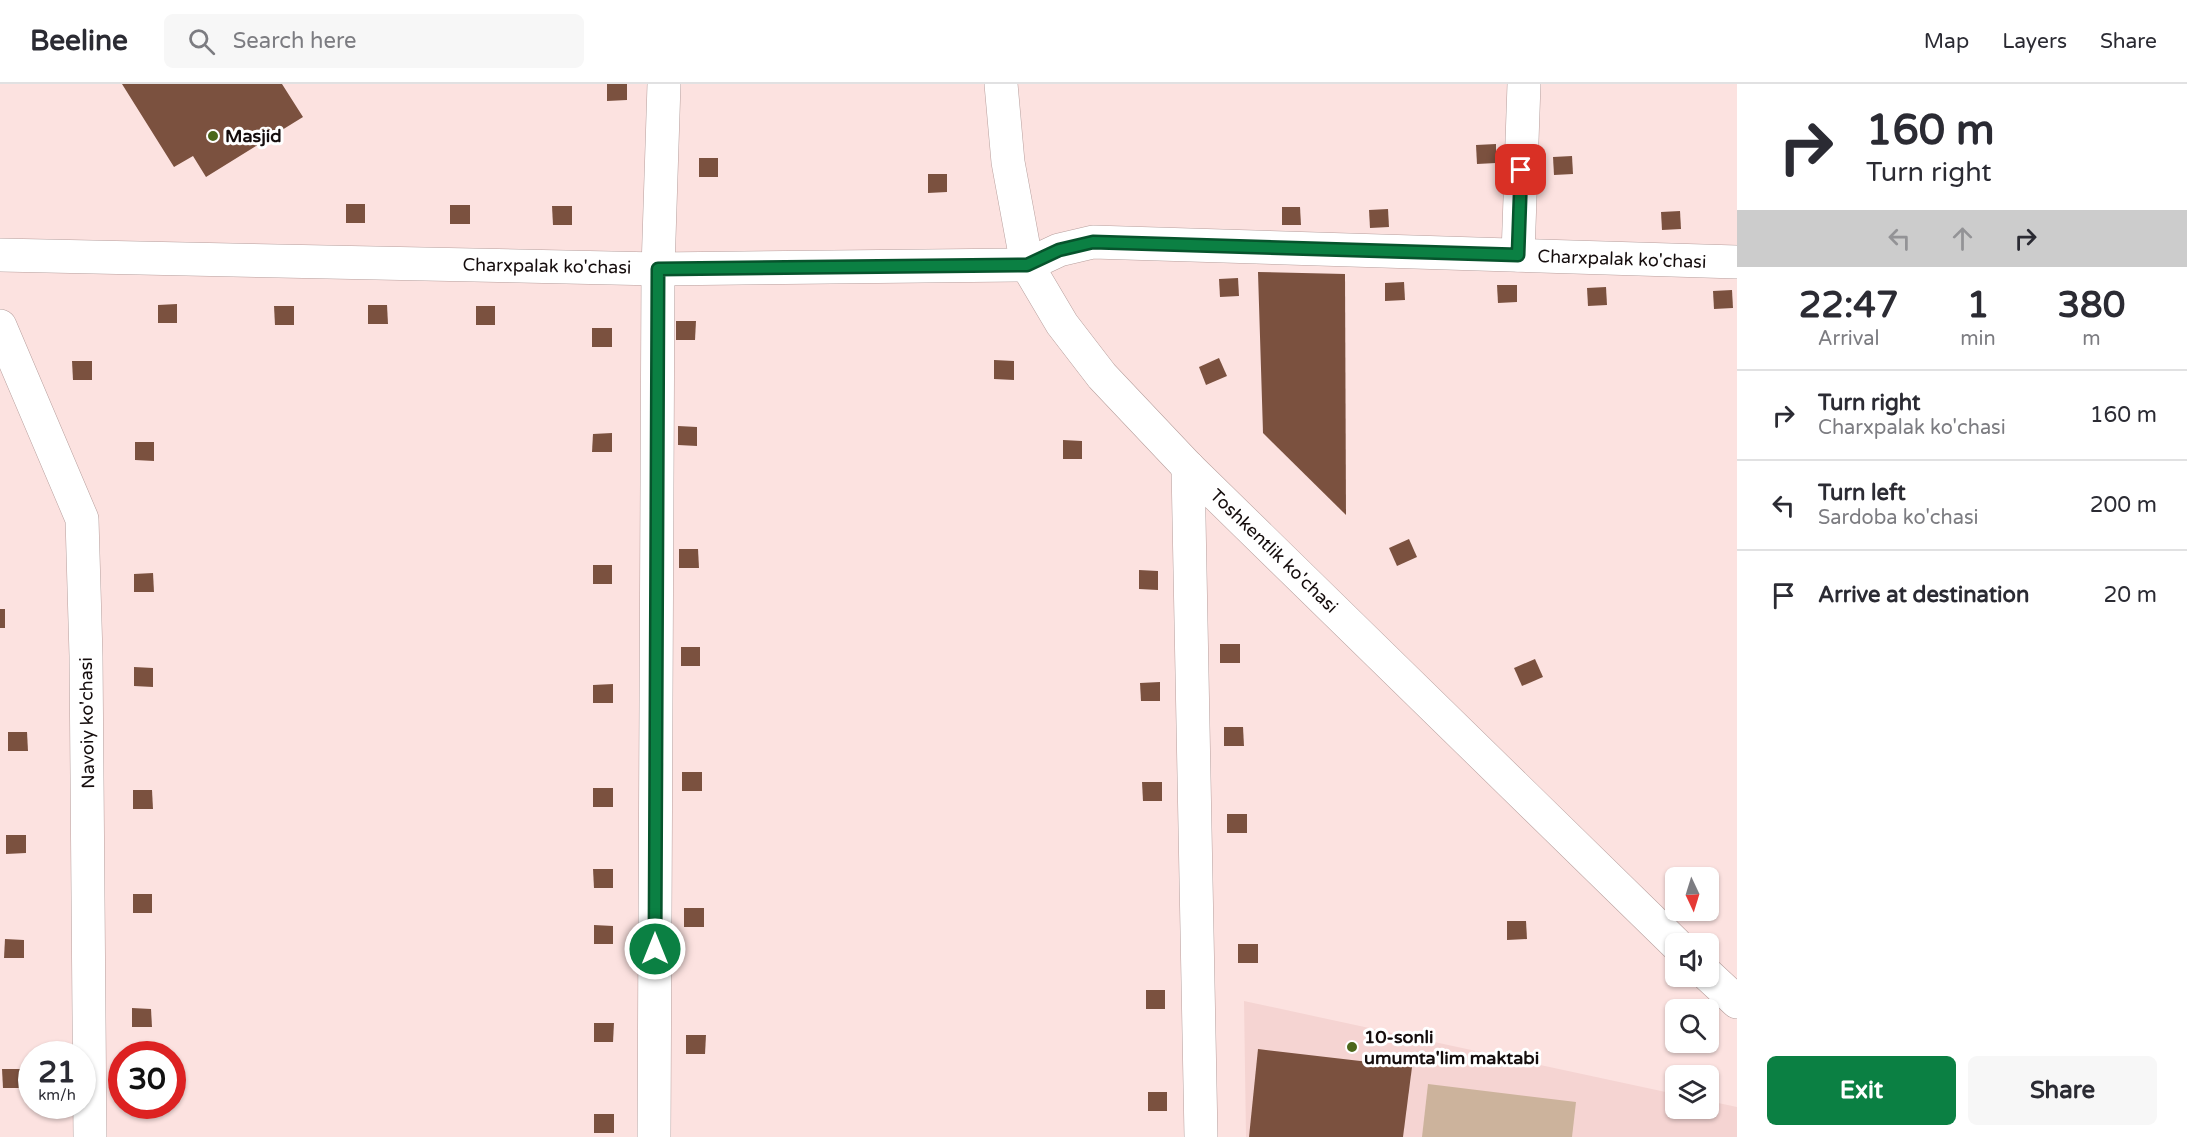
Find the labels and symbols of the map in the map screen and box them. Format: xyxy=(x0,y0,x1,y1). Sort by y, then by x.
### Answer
place label: Masjid xyxy=(225,125,282,147)
marker: Masjid xyxy=(206,129,220,143)
pin xyxy=(1495,144,1546,195)
street label: Charxpalak ko'chasi xyxy=(1537,245,1707,273)
street label: Charxpalak ko'chasi xyxy=(462,254,632,278)
street label: Toshkentlik ko'chasi xyxy=(1205,484,1343,618)
street label: Navoiy ko'chasi xyxy=(75,657,99,789)
north arrow xyxy=(1665,867,1719,921)
position arrow xyxy=(623,917,687,981)
place label: 10-sonli umumta'lim maktabi xyxy=(1364,1026,1539,1069)
marker: 10-sonli umumta'lim maktabi xyxy=(1345,1040,1359,1054)
speed limit sign: 30 xyxy=(108,1041,186,1119)

